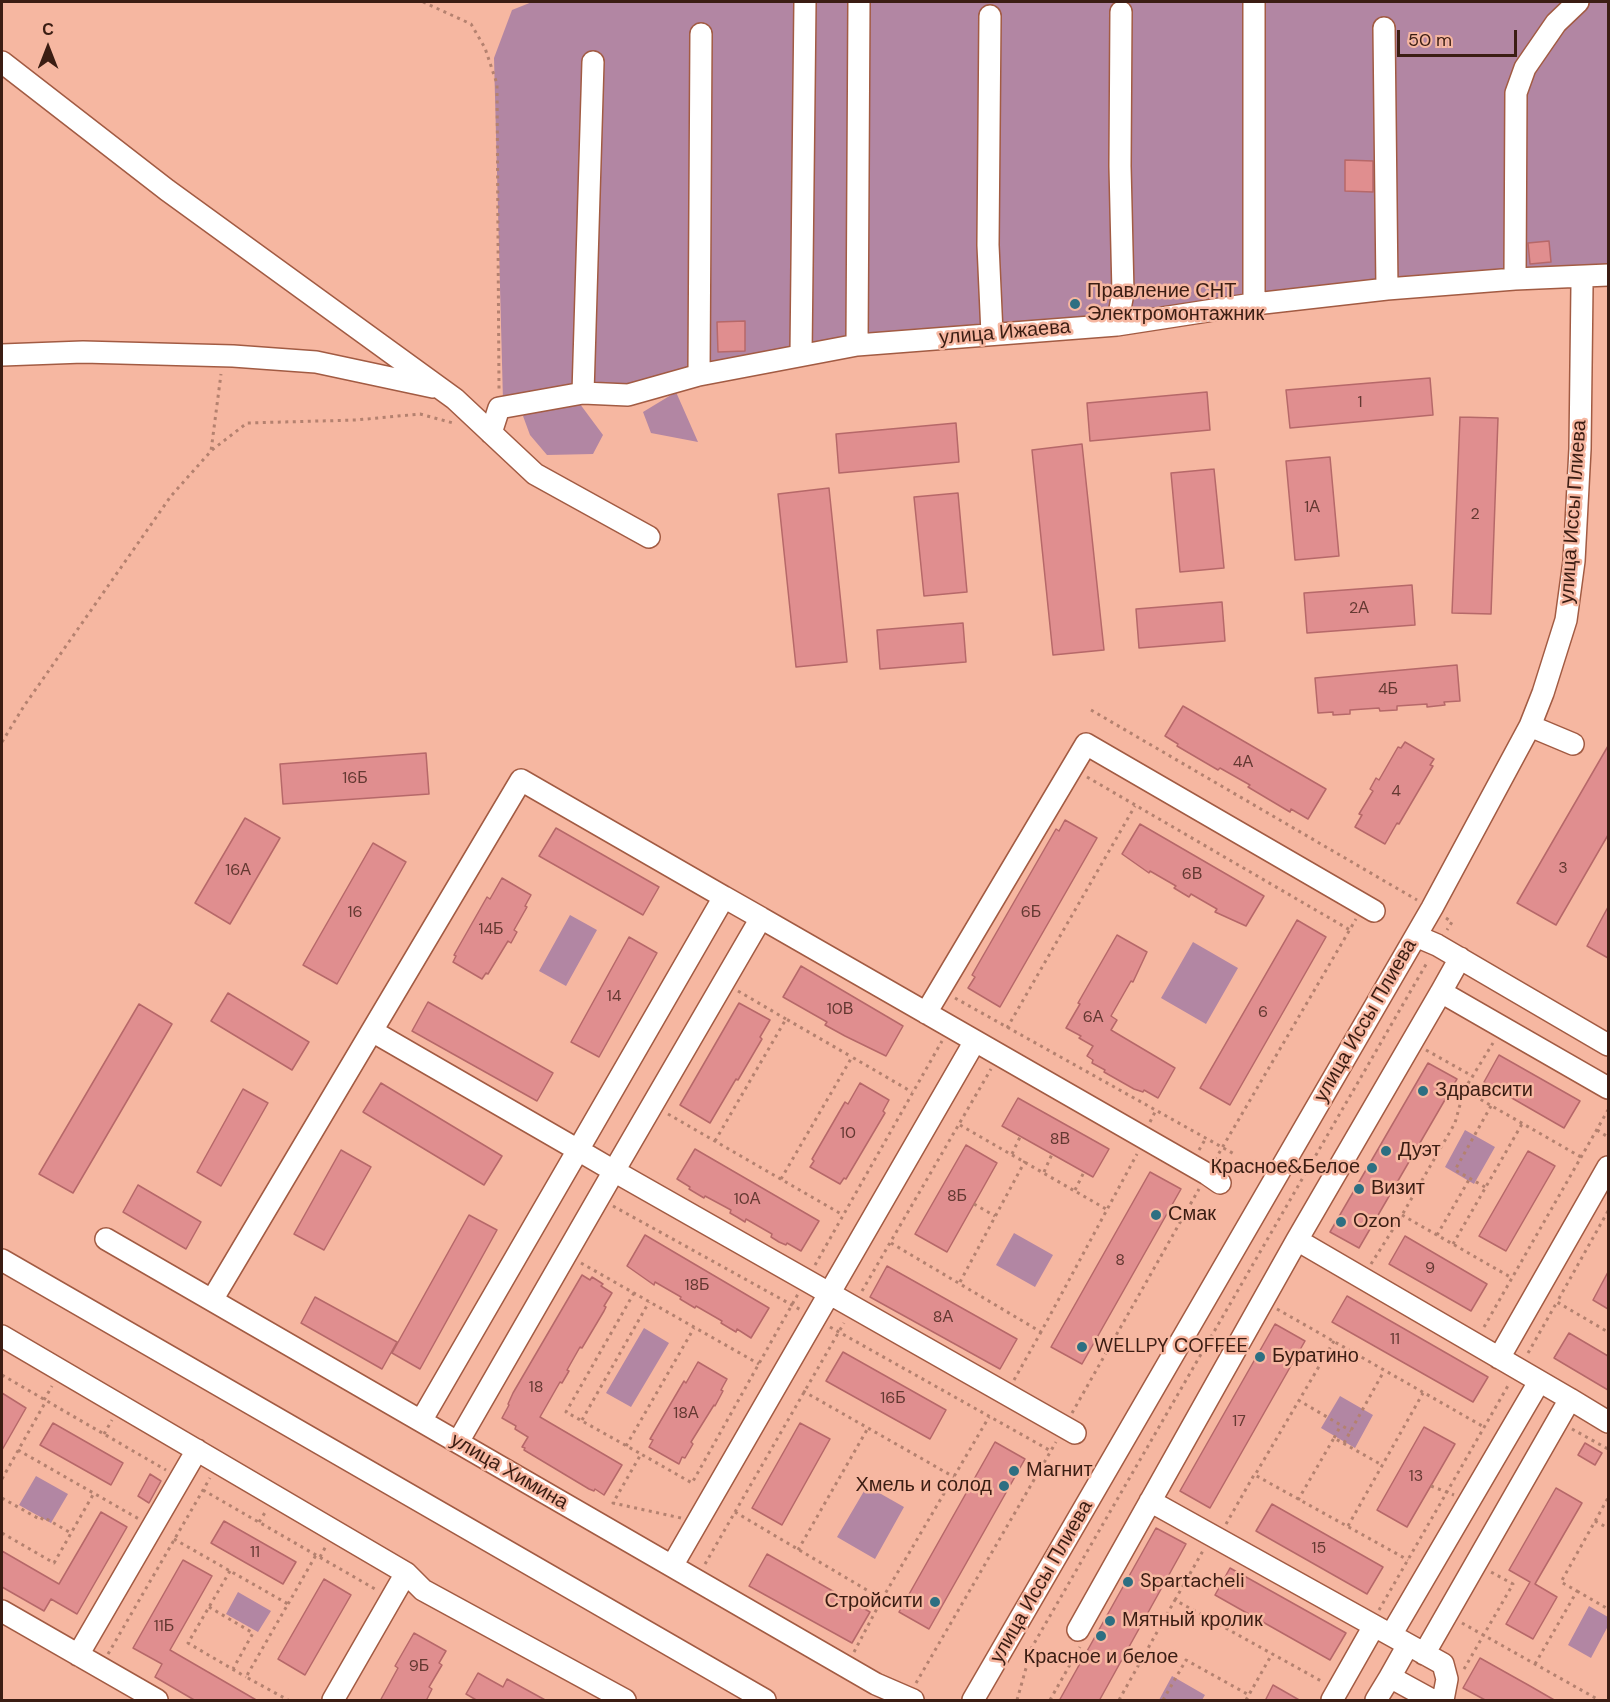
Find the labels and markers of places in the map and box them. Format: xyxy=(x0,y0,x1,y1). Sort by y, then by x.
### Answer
place label: Правление СНТ Электромонтажник xyxy=(1087,280,1264,327)
marker: Правление СНТ Электромонтажник xyxy=(1068,297,1082,311)
place label: Здравсити xyxy=(1435,1079,1533,1103)
marker: Здравсити xyxy=(1416,1084,1430,1098)
place label: Дуэт xyxy=(1398,1139,1441,1163)
marker: Дуэт xyxy=(1379,1144,1393,1158)
place label: Красное&Белое xyxy=(1210,1156,1360,1180)
marker: Красное&Белое xyxy=(1365,1161,1379,1175)
place label: Визит xyxy=(1371,1177,1425,1201)
marker: Визит xyxy=(1352,1182,1366,1196)
place label: Смак xyxy=(1168,1203,1216,1227)
marker: Смак xyxy=(1149,1208,1163,1222)
place label: Ozon xyxy=(1353,1210,1401,1234)
marker: Ozon xyxy=(1334,1215,1348,1229)
place label: WELLPY COFFEE xyxy=(1094,1335,1248,1359)
marker: WELLPY COFFEE xyxy=(1075,1340,1089,1354)
place label: Буратино xyxy=(1272,1345,1359,1369)
marker: Буратино xyxy=(1253,1350,1267,1364)
place label: Магнит xyxy=(1026,1459,1093,1483)
marker: Магнит xyxy=(1007,1464,1021,1478)
place label: Хмель и солод xyxy=(855,1474,992,1498)
marker: Хмель и солод xyxy=(997,1479,1011,1493)
place label: Spartacheli xyxy=(1140,1570,1245,1594)
marker: Spartacheli xyxy=(1121,1575,1135,1589)
place label: Стройсити xyxy=(824,1590,923,1614)
marker: Стройсити xyxy=(928,1595,942,1609)
place label: Мятный кролик xyxy=(1122,1609,1263,1633)
marker: Мятный кролик xyxy=(1103,1614,1117,1628)
marker: Красное и белое xyxy=(1094,1629,1108,1643)
place label: Красное и белое xyxy=(1024,1646,1178,1670)

